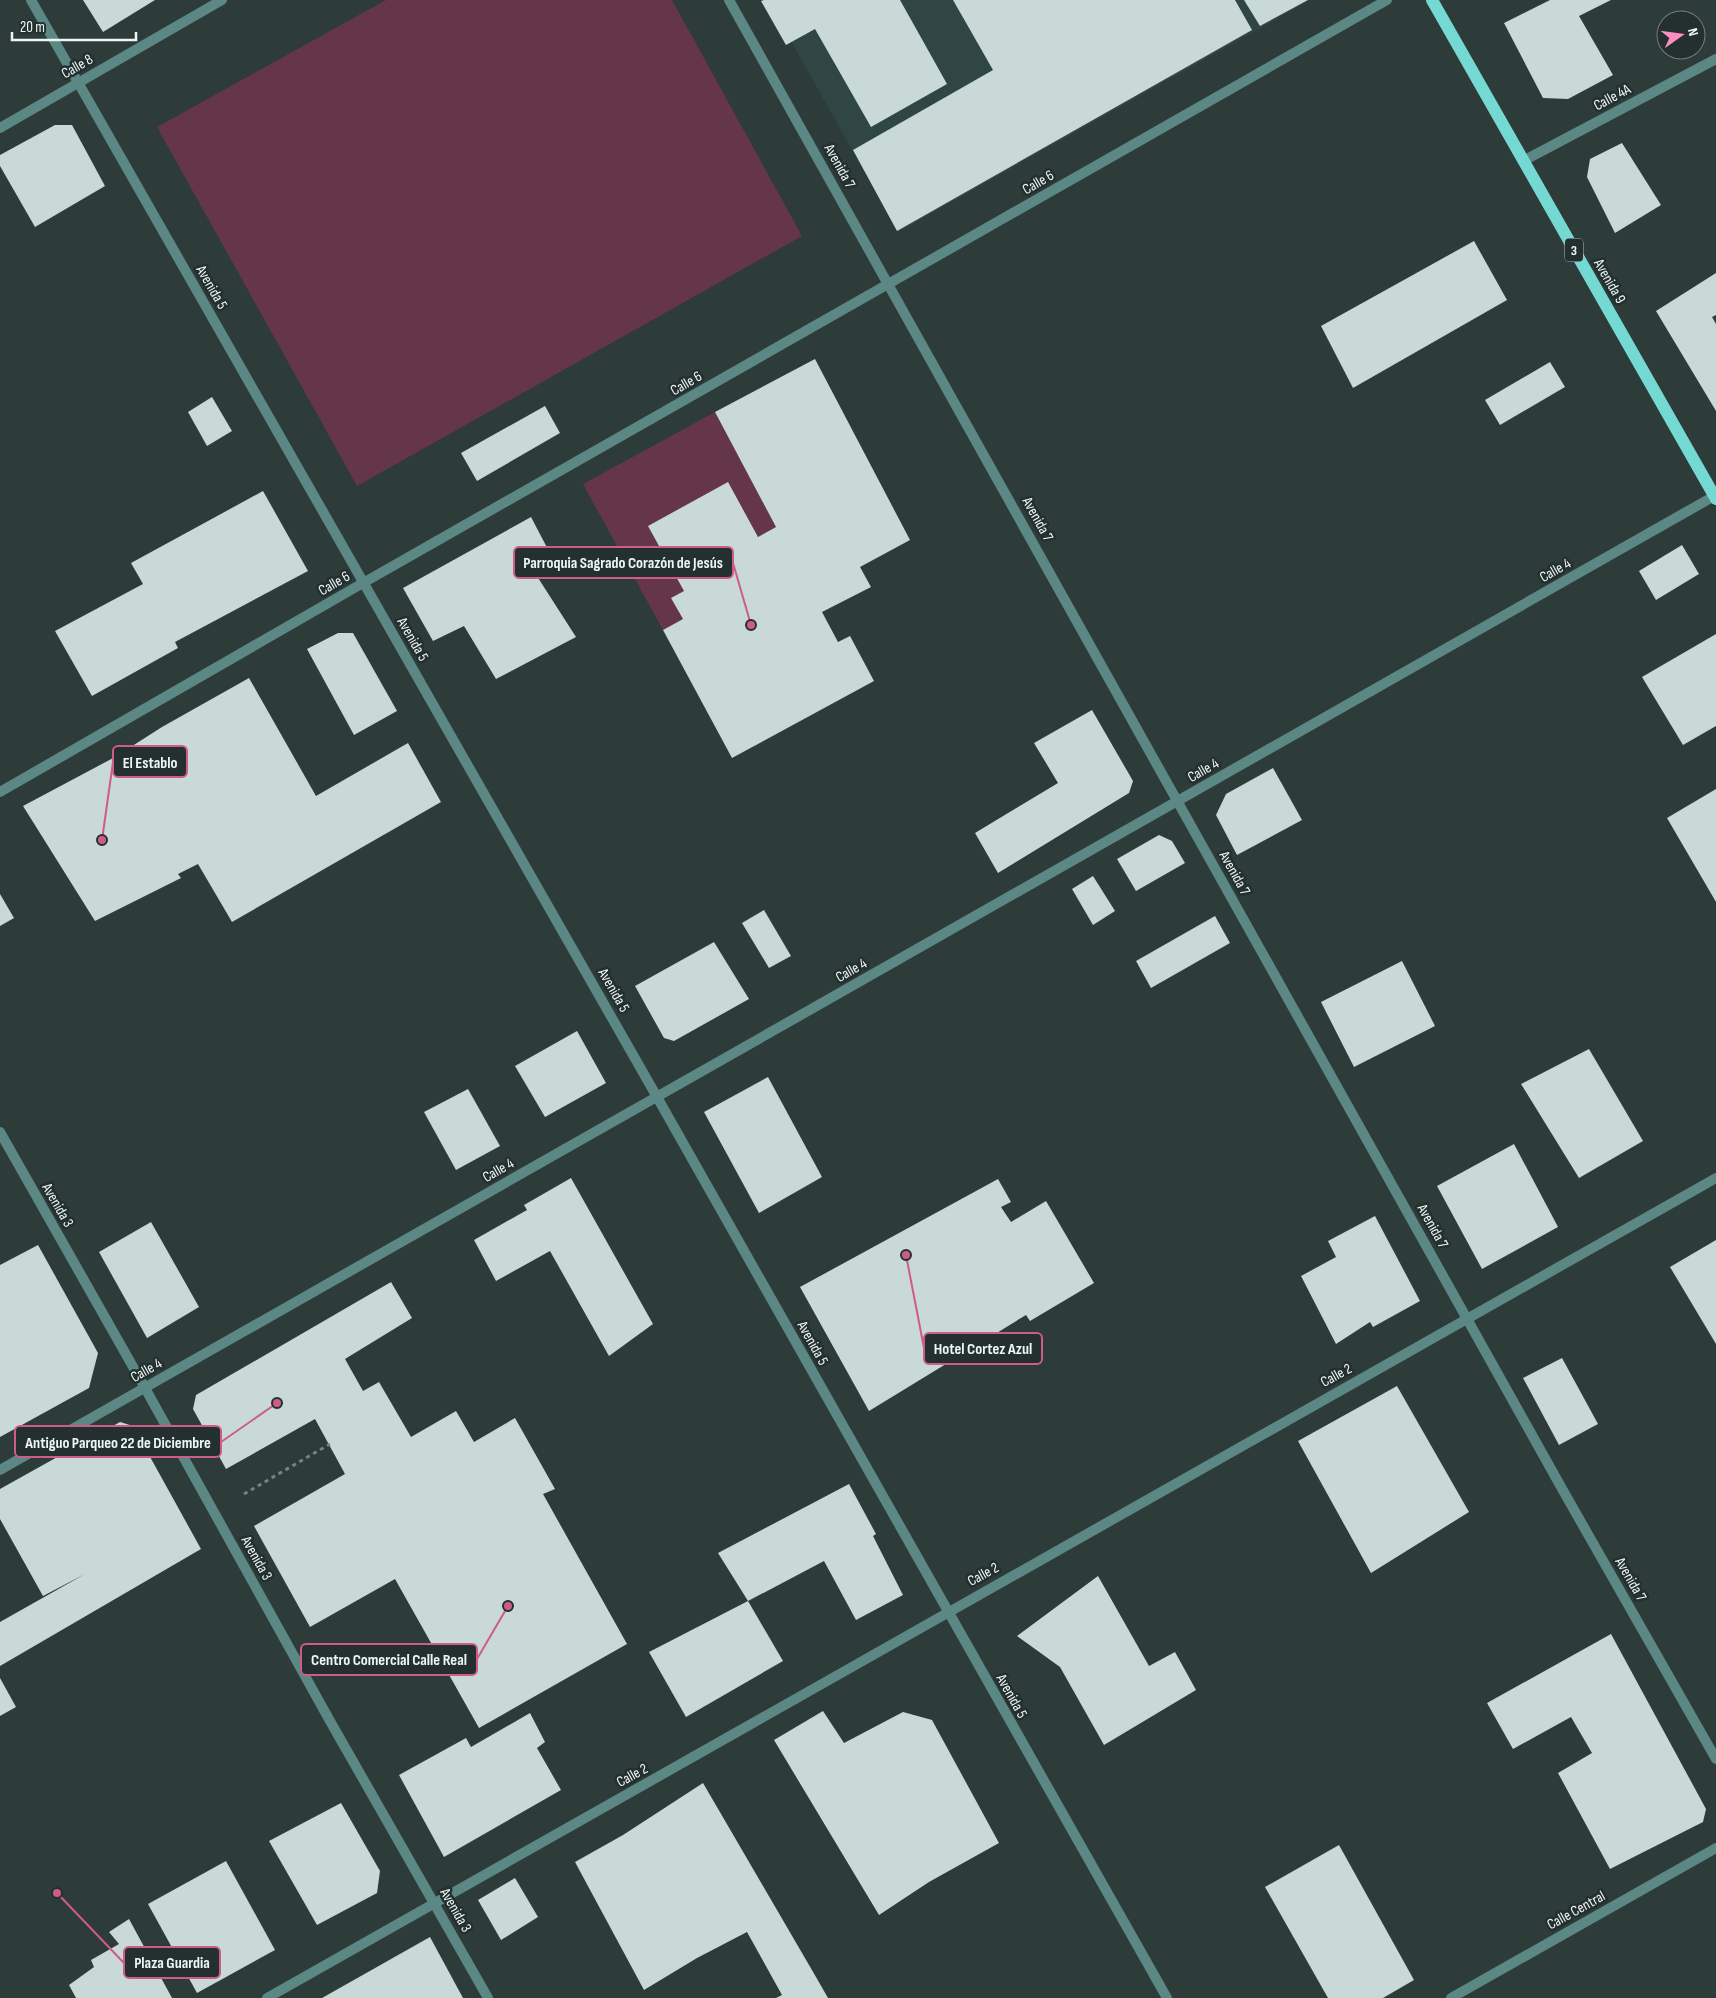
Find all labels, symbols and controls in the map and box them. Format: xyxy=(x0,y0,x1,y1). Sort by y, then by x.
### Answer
scale bar xyxy=(12,10,136,42)
north arrow xyxy=(1656,10,1706,60)
text: 20 m xyxy=(20,18,45,37)
text: N xyxy=(1684,26,1702,38)
street label: Calle 8 xyxy=(58,50,96,83)
street label: Calle 4A xyxy=(1590,80,1635,115)
street label: Avenida 7 xyxy=(819,140,859,192)
street label: Calle 6 xyxy=(1019,166,1057,199)
road number: 3 xyxy=(1565,238,1583,262)
street label: Avenida 9 xyxy=(1589,255,1630,307)
street label: Avenida 5 xyxy=(191,261,232,313)
street label: Calle 6 xyxy=(667,367,705,400)
street label: Avenida 7 xyxy=(1017,493,1057,545)
callout: Parroquia Sagrado Corazón de Jesús xyxy=(514,547,733,578)
text: Parroquia Sagrado Corazón de Jesús xyxy=(523,554,723,573)
street label: Calle 4 xyxy=(1536,554,1574,587)
street label: Calle 6 xyxy=(315,567,353,600)
street label: Avenida 5 xyxy=(392,613,433,665)
callout: El Establo xyxy=(113,746,187,777)
text: El Establo xyxy=(123,754,177,773)
street label: Calle 4 xyxy=(1184,754,1222,787)
street label: Avenida 7 xyxy=(1214,847,1254,899)
street label: Calle 4 xyxy=(832,954,870,987)
street label: Avenida 5 xyxy=(593,964,634,1016)
street label: Calle 4 xyxy=(479,1154,517,1187)
street label: Avenida 3 xyxy=(37,1179,78,1231)
street label: Avenida 7 xyxy=(1412,1200,1452,1252)
street label: Avenida 5 xyxy=(792,1317,832,1369)
callout: Hotel Cortez Azul xyxy=(924,1333,1042,1364)
text: Hotel Cortez Azul xyxy=(934,1340,1032,1359)
street label: Calle 4 xyxy=(127,1354,165,1387)
street label: Calle 2 xyxy=(1317,1359,1355,1392)
callout: Antiguo Parqueo 22 de Diciembre xyxy=(15,1426,221,1457)
text: Antiguo Parqueo 22 de Diciembre xyxy=(24,1434,211,1453)
street label: Avenida 3 xyxy=(236,1532,276,1584)
street label: Avenida 7 xyxy=(1610,1553,1651,1605)
street label: Calle 2 xyxy=(964,1558,1002,1591)
callout: Centro Comercial Calle Real xyxy=(301,1644,477,1675)
text: Centro Comercial Calle Real xyxy=(311,1651,467,1670)
street label: Avenida 5 xyxy=(991,1670,1031,1722)
street label: Calle 2 xyxy=(613,1759,651,1792)
street label: Avenida 3 xyxy=(435,1884,476,1936)
street label: Calle Central xyxy=(1544,1887,1609,1934)
callout: Plaza Guardia xyxy=(124,1947,220,1978)
text: Plaza Guardia xyxy=(134,1954,210,1973)

